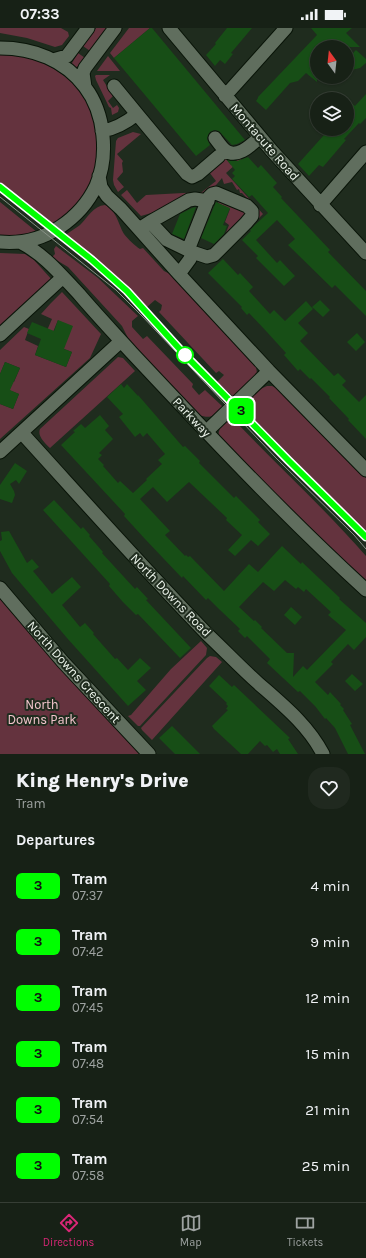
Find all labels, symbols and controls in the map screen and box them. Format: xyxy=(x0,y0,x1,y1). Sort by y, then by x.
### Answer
text: 07:33 xyxy=(20,5,60,23)
north arrow xyxy=(310,40,354,84)
map controls xyxy=(310,40,354,136)
button: layers xyxy=(310,92,354,136)
street label: Montacute Road xyxy=(227,100,303,184)
unlabelled marker xyxy=(176,346,194,364)
street label: Parkway xyxy=(170,394,214,440)
line badge: 3 xyxy=(228,398,254,424)
text: 3 xyxy=(237,402,245,419)
street label: North Downs Road xyxy=(128,550,214,640)
street label: North Downs Crescent xyxy=(24,618,124,726)
park label: North Downs Park xyxy=(7,697,77,727)
button: heart xyxy=(308,767,350,809)
text: King Henry's Drive xyxy=(16,770,189,792)
text: Tram xyxy=(16,796,46,811)
text: Departures xyxy=(16,831,95,849)
text: Tram xyxy=(72,870,108,888)
text: 3 xyxy=(34,877,42,894)
text: 4 min xyxy=(311,877,350,895)
text: 07:37 xyxy=(72,888,103,903)
text: Tram xyxy=(72,926,108,944)
text: 3 xyxy=(34,933,42,950)
text: 9 min xyxy=(310,933,350,951)
text: 07:42 xyxy=(72,944,104,959)
text: Tram xyxy=(72,982,108,1000)
text: 3 xyxy=(34,989,42,1006)
text: 12 min xyxy=(305,989,350,1007)
text: 07:45 xyxy=(72,1000,103,1015)
text: Tram xyxy=(72,1038,108,1056)
text: 3 xyxy=(34,1045,42,1062)
text: 15 min xyxy=(305,1045,350,1063)
text: 07:48 xyxy=(72,1056,104,1071)
text: Tram xyxy=(72,1094,108,1112)
text: 3 xyxy=(34,1101,42,1118)
text: 21 min xyxy=(305,1101,350,1119)
text: 07:54 xyxy=(72,1112,103,1127)
text: Tram xyxy=(72,1150,108,1168)
text: 3 xyxy=(34,1157,42,1174)
text: 25 min xyxy=(302,1157,350,1175)
text: 07:58 xyxy=(72,1168,104,1183)
tab: Directions xyxy=(43,1212,94,1249)
tab: Map xyxy=(180,1212,202,1249)
tab: Tickets xyxy=(287,1212,323,1249)

